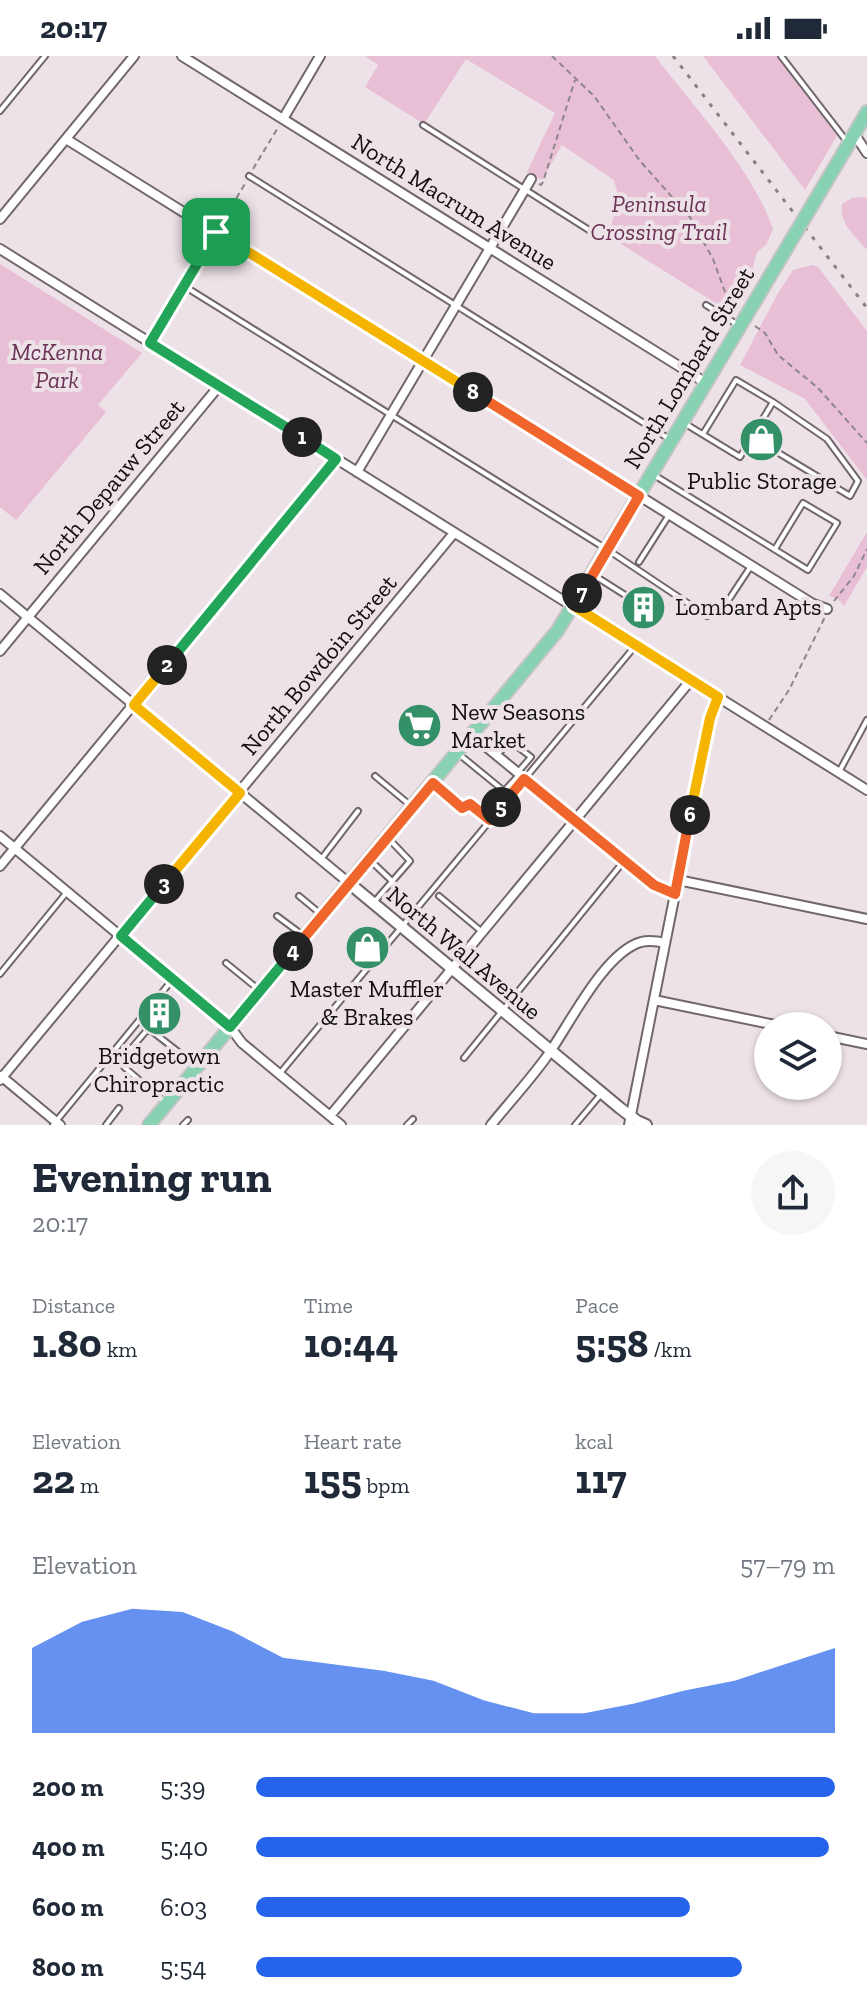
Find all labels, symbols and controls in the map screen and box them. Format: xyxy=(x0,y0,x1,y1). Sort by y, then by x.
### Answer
text: 20:17 xyxy=(40,10,107,46)
street label: North Macrum Avenue xyxy=(347,127,562,276)
park label: Peninsula Crossing Trail xyxy=(591,189,727,246)
pin xyxy=(182,198,250,266)
icon: arrive xyxy=(194,210,238,254)
street label: North Lombard Street xyxy=(617,262,760,474)
park label: McKenna Park xyxy=(11,337,103,394)
pin: 8 xyxy=(453,372,493,412)
text: 8 xyxy=(467,378,479,405)
street label: North Depauw Street xyxy=(27,393,190,580)
shop icon: Public Storage xyxy=(738,415,786,463)
pin: 1 xyxy=(282,417,322,457)
text: 1 xyxy=(298,423,306,450)
place label: Public Storage xyxy=(687,466,837,495)
street label: North Bowdoin Street xyxy=(235,569,403,761)
pin: 7 xyxy=(562,573,602,613)
text: 7 xyxy=(577,579,587,606)
building icon: Lombard Apts xyxy=(620,583,668,631)
place label: Lombard Apts xyxy=(675,592,822,621)
pin: 2 xyxy=(147,645,187,685)
text: 2 xyxy=(161,651,173,678)
place label: New Seasons Market xyxy=(451,697,585,754)
supermarket icon: New Seasons Market xyxy=(396,702,444,750)
pin: 5 xyxy=(481,787,521,827)
text: 5 xyxy=(495,793,507,820)
pin: 6 xyxy=(670,795,710,835)
text: 6 xyxy=(684,801,696,828)
pin: 3 xyxy=(144,864,184,904)
text: 3 xyxy=(158,870,170,897)
street label: North Wall Avenue xyxy=(381,880,547,1026)
shop icon: Master Muffler & Brakes xyxy=(343,923,391,971)
pin: 4 xyxy=(273,931,313,971)
text: 4 xyxy=(287,937,299,964)
place label: Master Muffler & Brakes xyxy=(290,974,444,1031)
building icon: Bridgetown Chiropractic xyxy=(135,990,183,1038)
map controls xyxy=(754,1012,842,1100)
button: layers xyxy=(754,1012,842,1100)
place label: Bridgetown Chiropractic xyxy=(94,1041,224,1098)
text: Evening run xyxy=(32,1150,272,1203)
button: share xyxy=(751,1151,835,1235)
text: 20:17 xyxy=(32,1207,88,1239)
text: Distance xyxy=(32,1292,115,1319)
text: Time xyxy=(304,1292,353,1319)
text: Pace xyxy=(575,1292,619,1319)
text: 1.80 xyxy=(32,1319,102,1367)
text: 10:44 xyxy=(304,1319,398,1367)
text: 5:58 xyxy=(575,1319,649,1367)
text: km xyxy=(102,1336,137,1363)
text: /km xyxy=(649,1336,691,1363)
text: Elevation xyxy=(32,1428,121,1455)
text: Heart rate xyxy=(304,1428,402,1455)
text: kcal xyxy=(575,1428,613,1455)
text: 22 xyxy=(32,1455,75,1503)
text: 155 xyxy=(304,1455,362,1503)
text: 117 xyxy=(575,1455,627,1503)
text: m xyxy=(75,1472,99,1499)
text: bpm xyxy=(362,1472,409,1499)
text: Elevation xyxy=(32,1549,137,1581)
text: 57–79 m xyxy=(740,1549,835,1581)
text: 200 m xyxy=(32,1771,104,1803)
text: 5:39 xyxy=(160,1771,206,1803)
text: 400 m xyxy=(32,1831,104,1863)
text: 5:40 xyxy=(160,1831,208,1863)
text: 600 m xyxy=(32,1891,104,1923)
text: 6:03 xyxy=(160,1891,207,1923)
text: 800 m xyxy=(32,1951,104,1983)
text: 5:54 xyxy=(160,1951,206,1983)

